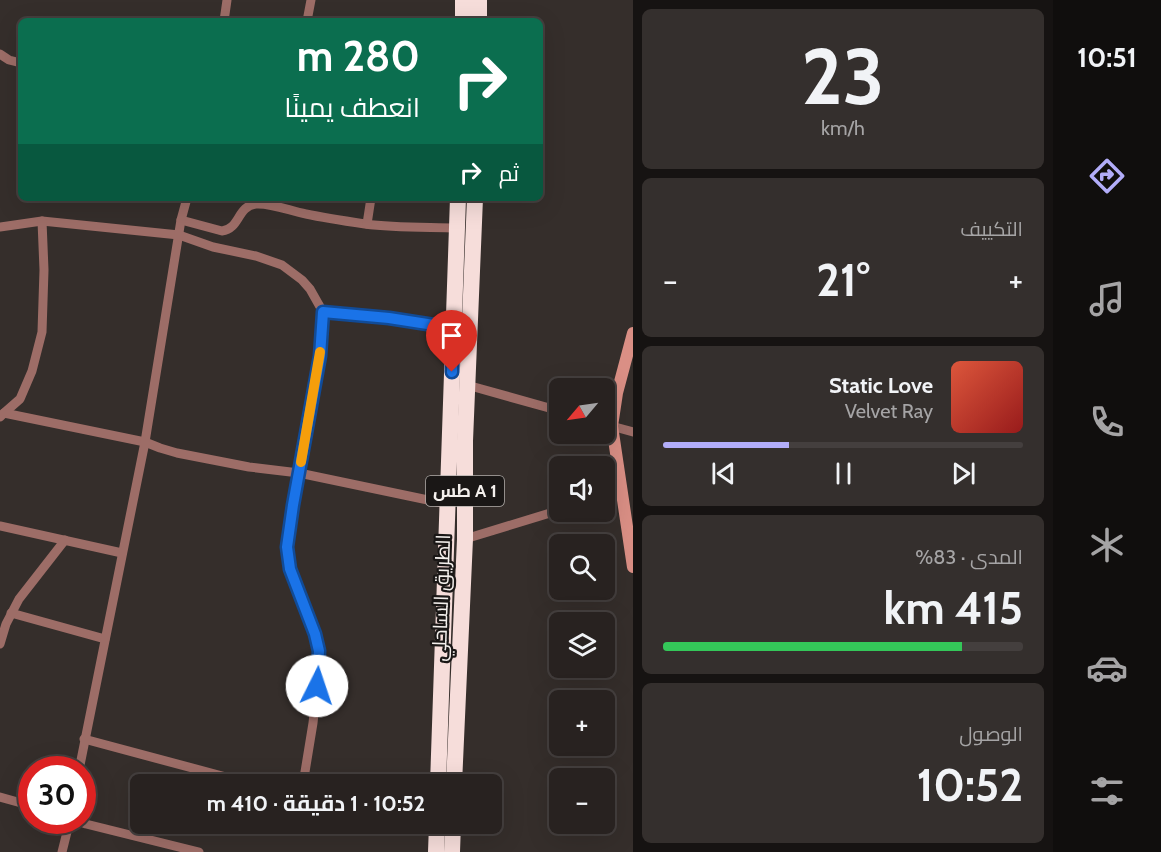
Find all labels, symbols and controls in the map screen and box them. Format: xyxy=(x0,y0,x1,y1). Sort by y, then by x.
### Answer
text: 23 xyxy=(801,29,885,124)
text: 280 m xyxy=(297,30,420,82)
text: 10:51 xyxy=(1077,41,1137,74)
icon: right xyxy=(441,42,519,120)
text: انعطف يمينًا xyxy=(284,91,420,124)
text: km/h xyxy=(821,116,865,140)
icon: directions xyxy=(1086,155,1128,197)
icon: right xyxy=(454,156,487,189)
text: ثم xyxy=(499,160,519,187)
text: التكييف xyxy=(960,217,1023,241)
text: 21° xyxy=(816,253,870,307)
text: − xyxy=(663,260,678,300)
text: + xyxy=(1008,260,1023,300)
icon: music xyxy=(1086,278,1128,320)
pin xyxy=(426,310,477,372)
icon: arrive xyxy=(435,319,468,352)
text: Static Love xyxy=(829,372,933,399)
north arrow xyxy=(549,378,615,444)
map controls xyxy=(549,378,615,834)
text: Velvet Ray xyxy=(845,399,933,423)
icon: phone xyxy=(1086,401,1128,443)
button: sound xyxy=(549,456,615,522)
icon: previous xyxy=(707,457,740,490)
icon: pause xyxy=(827,457,860,490)
icon: next xyxy=(947,457,980,490)
road number: طس A 1 xyxy=(426,476,504,506)
icon: climate xyxy=(1086,524,1128,566)
street label: الطريق الساحلي xyxy=(427,534,459,662)
button: search xyxy=(549,534,615,600)
text: المدى · 83% xyxy=(915,545,1023,569)
text: 415 km xyxy=(884,581,1023,635)
button: layers xyxy=(549,612,615,678)
icon: car xyxy=(1086,647,1128,689)
position arrow xyxy=(285,654,349,718)
button: + xyxy=(549,690,615,756)
text: الوصول xyxy=(959,722,1023,746)
speed limit sign: 30 xyxy=(18,756,96,834)
text: 10:52 xyxy=(917,758,1023,812)
button: − xyxy=(549,768,615,834)
icon: filters xyxy=(1086,770,1128,812)
text: 10:52 · 1 دقيقة · 410 m xyxy=(207,790,425,817)

